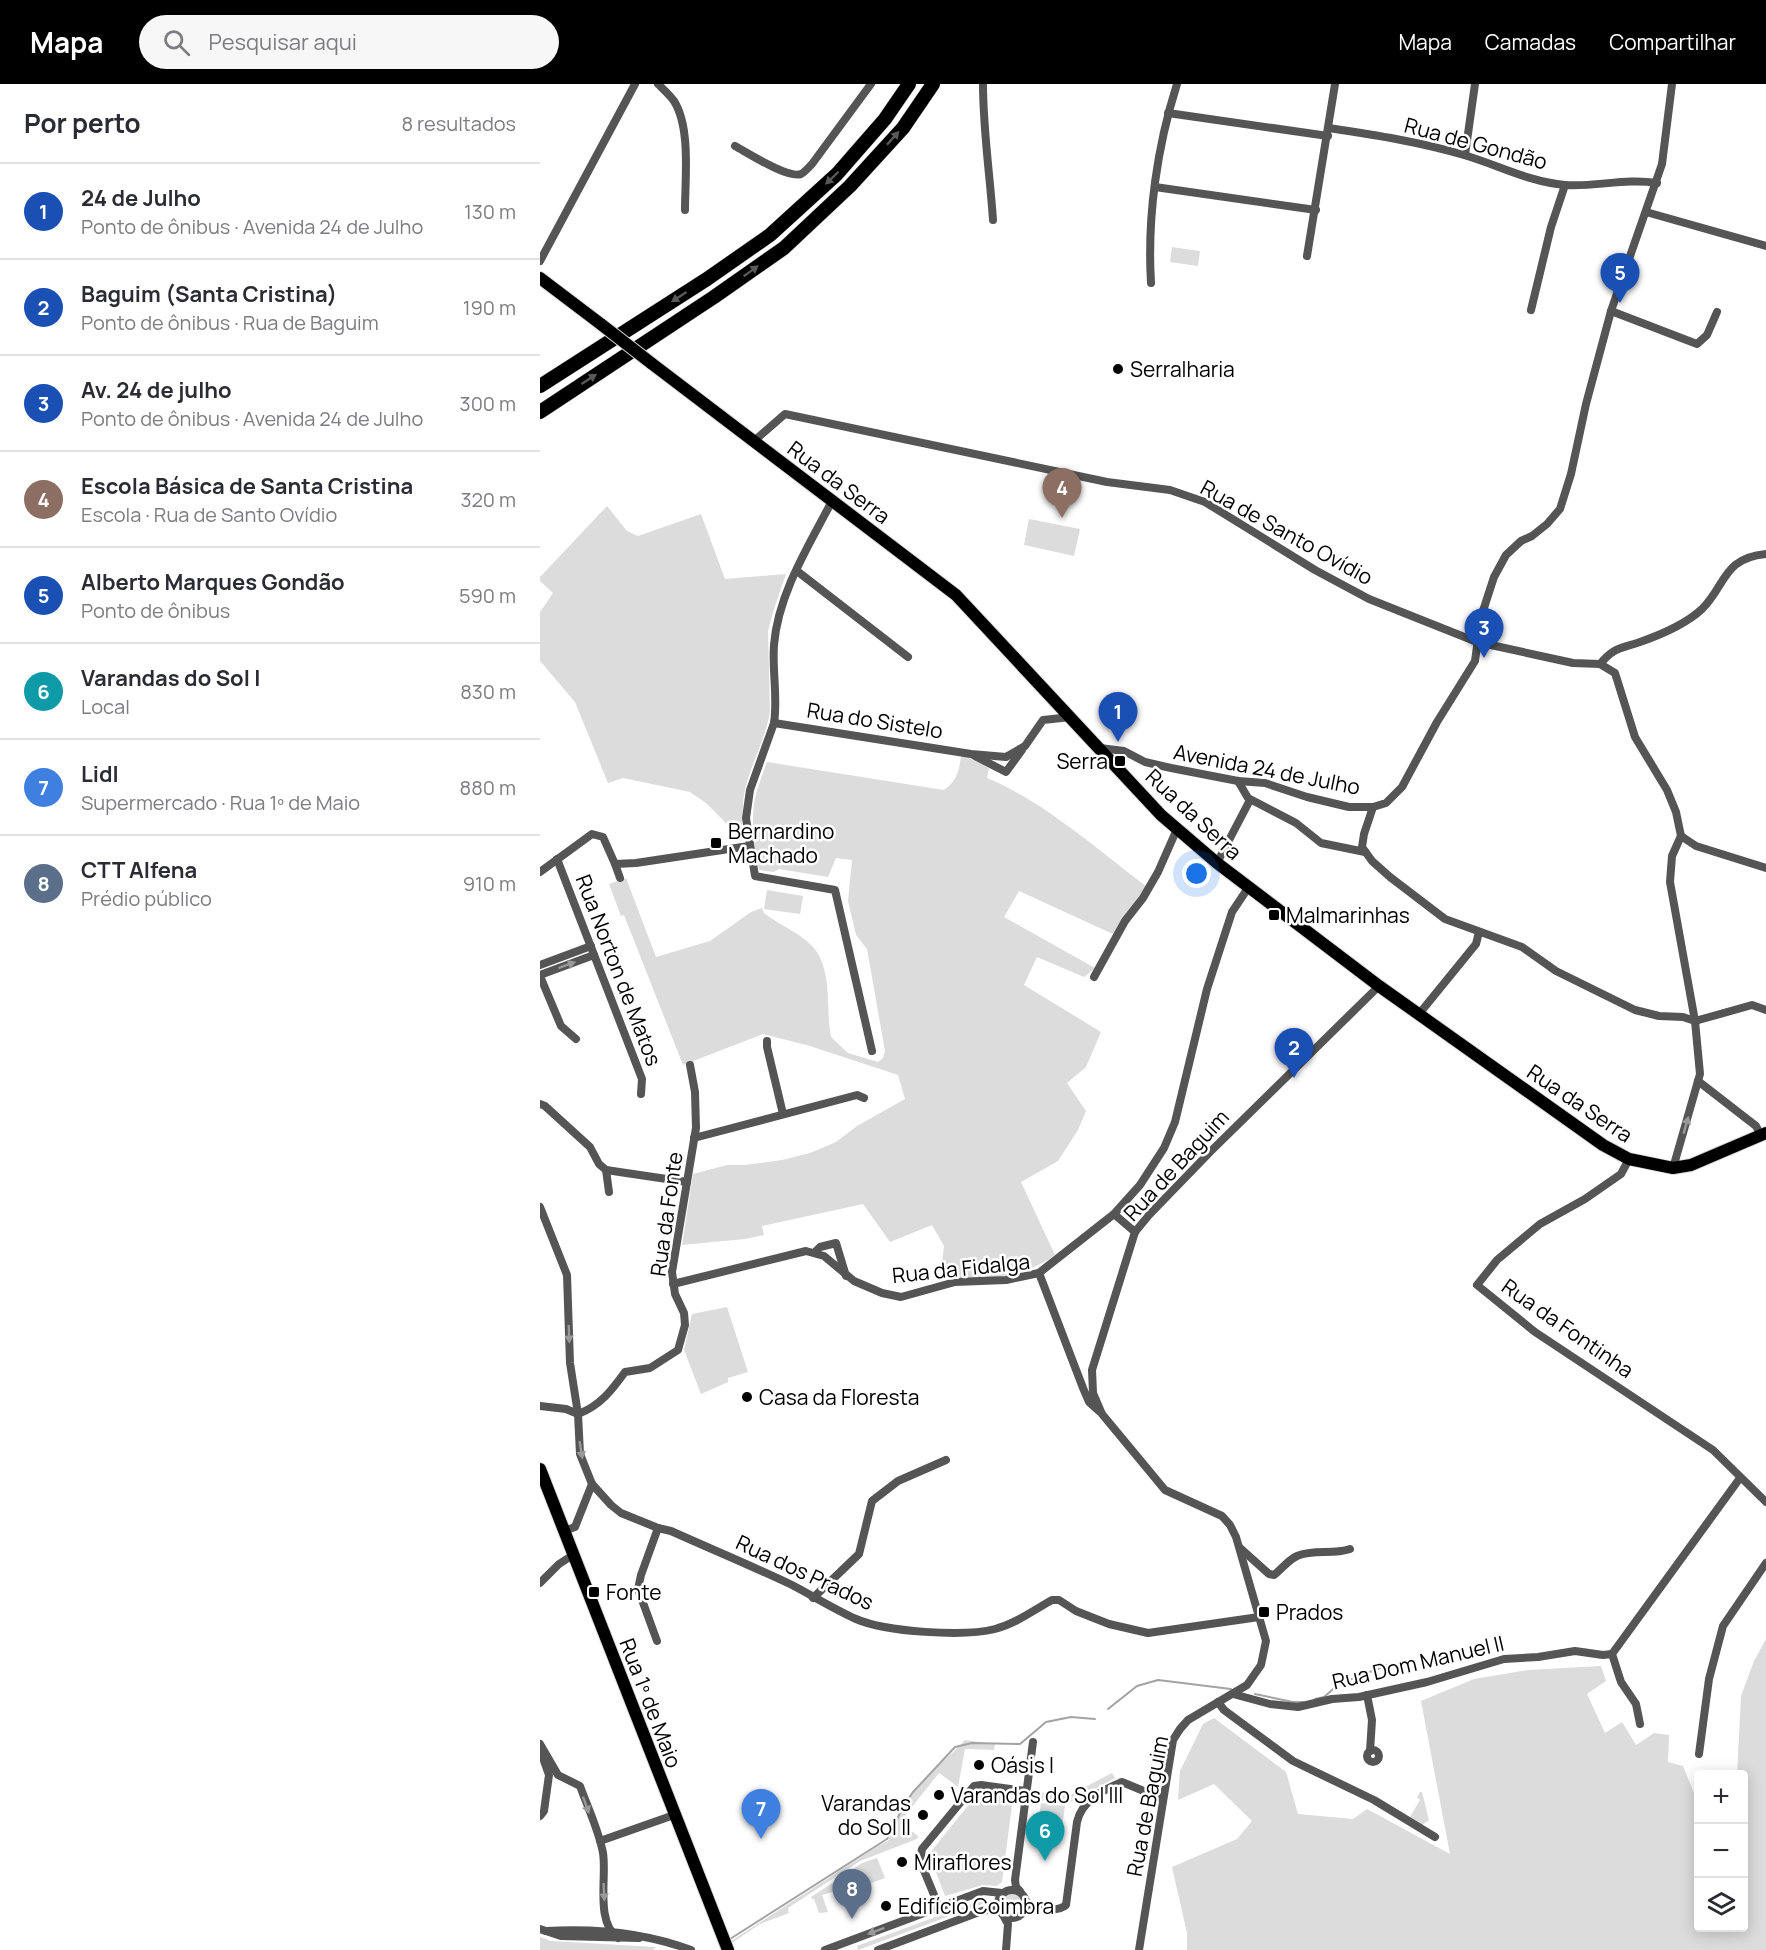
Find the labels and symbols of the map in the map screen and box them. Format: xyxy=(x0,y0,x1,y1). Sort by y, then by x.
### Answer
street label: Rua de Gondão xyxy=(1402,110,1550,176)
one-way arrow xyxy=(886,131,900,146)
one-way arrow xyxy=(826,170,840,184)
pin: 5 xyxy=(1600,254,1640,303)
one-way arrow xyxy=(743,266,759,277)
one-way arrow xyxy=(671,292,687,303)
place label: Serralharia xyxy=(1130,355,1235,383)
marker: Serralharia xyxy=(1111,362,1125,376)
one-way arrow xyxy=(581,374,597,385)
street label: Rua da Serra xyxy=(782,434,896,530)
pin: 4 xyxy=(1042,468,1082,518)
street label: Rua de Santo Ovídio xyxy=(1196,473,1378,591)
pin: 3 xyxy=(1464,608,1504,658)
pin: 1 xyxy=(1098,692,1138,742)
street label: Rua do Sistelo xyxy=(805,695,945,745)
street label: Avenida 24 de Julho xyxy=(1171,737,1363,801)
place label: Serra xyxy=(1056,747,1108,775)
marker: Serra xyxy=(1113,754,1127,768)
street label: Rua da Serra xyxy=(1140,762,1248,866)
place label: Bernardino Machado xyxy=(728,817,834,869)
marker: Bernardino Machado xyxy=(709,836,723,850)
your location xyxy=(1182,859,1211,888)
street label: Rua Norton de Matos xyxy=(570,870,668,1070)
place label: Malmarinhas xyxy=(1286,901,1410,929)
marker: Malmarinhas xyxy=(1267,908,1281,922)
one-way arrow xyxy=(558,960,576,969)
pin: 2 xyxy=(1274,1028,1314,1078)
street label: Rua da Serra xyxy=(1522,1057,1638,1149)
street label: Rua de Baguim xyxy=(1117,1103,1235,1227)
one-way arrow xyxy=(1681,1116,1691,1134)
street label: Rua da Fonte xyxy=(643,1150,689,1278)
street label: Rua da Fidalga xyxy=(891,1247,1031,1289)
street label: Rua da Fontinha xyxy=(1496,1272,1640,1384)
one-way arrow xyxy=(564,1324,574,1343)
place label: Casa da Floresta xyxy=(759,1383,920,1411)
marker: Casa da Floresta xyxy=(740,1390,754,1404)
one-way arrow xyxy=(577,1441,586,1460)
street label: Rua dos Prados xyxy=(732,1528,878,1616)
place label: Fonte xyxy=(606,1578,661,1606)
marker: Fonte xyxy=(587,1585,601,1599)
place label: Prados xyxy=(1276,1598,1343,1626)
marker: Prados xyxy=(1257,1605,1271,1619)
street label: Rua Dom Manuel II xyxy=(1329,1629,1507,1695)
street label: Rua 1º de Maio xyxy=(613,1634,689,1772)
street label: Rua de Baguim xyxy=(1120,1733,1174,1879)
place label: Oásis I xyxy=(991,1751,1054,1779)
marker: Oásis I xyxy=(972,1758,986,1772)
place label: Varandas do Sol III xyxy=(951,1781,1123,1809)
marker: Varandas do Sol III xyxy=(932,1788,946,1802)
place label: Varandas do Sol II xyxy=(821,1789,911,1841)
pin: 7 xyxy=(742,1790,780,1839)
one-way arrow xyxy=(582,1796,592,1814)
marker: Varandas do Sol II xyxy=(916,1808,930,1822)
pin: 6 xyxy=(1026,1812,1064,1861)
place label: Miraflores xyxy=(914,1848,1012,1876)
marker: Miraflores xyxy=(895,1855,909,1869)
pin: 8 xyxy=(832,1870,872,1919)
one-way arrow xyxy=(599,1882,608,1901)
place label: Edifício Coimbra xyxy=(898,1892,1054,1920)
marker: Edifício Coimbra xyxy=(879,1899,893,1913)
one-way arrow xyxy=(867,1926,885,1936)

